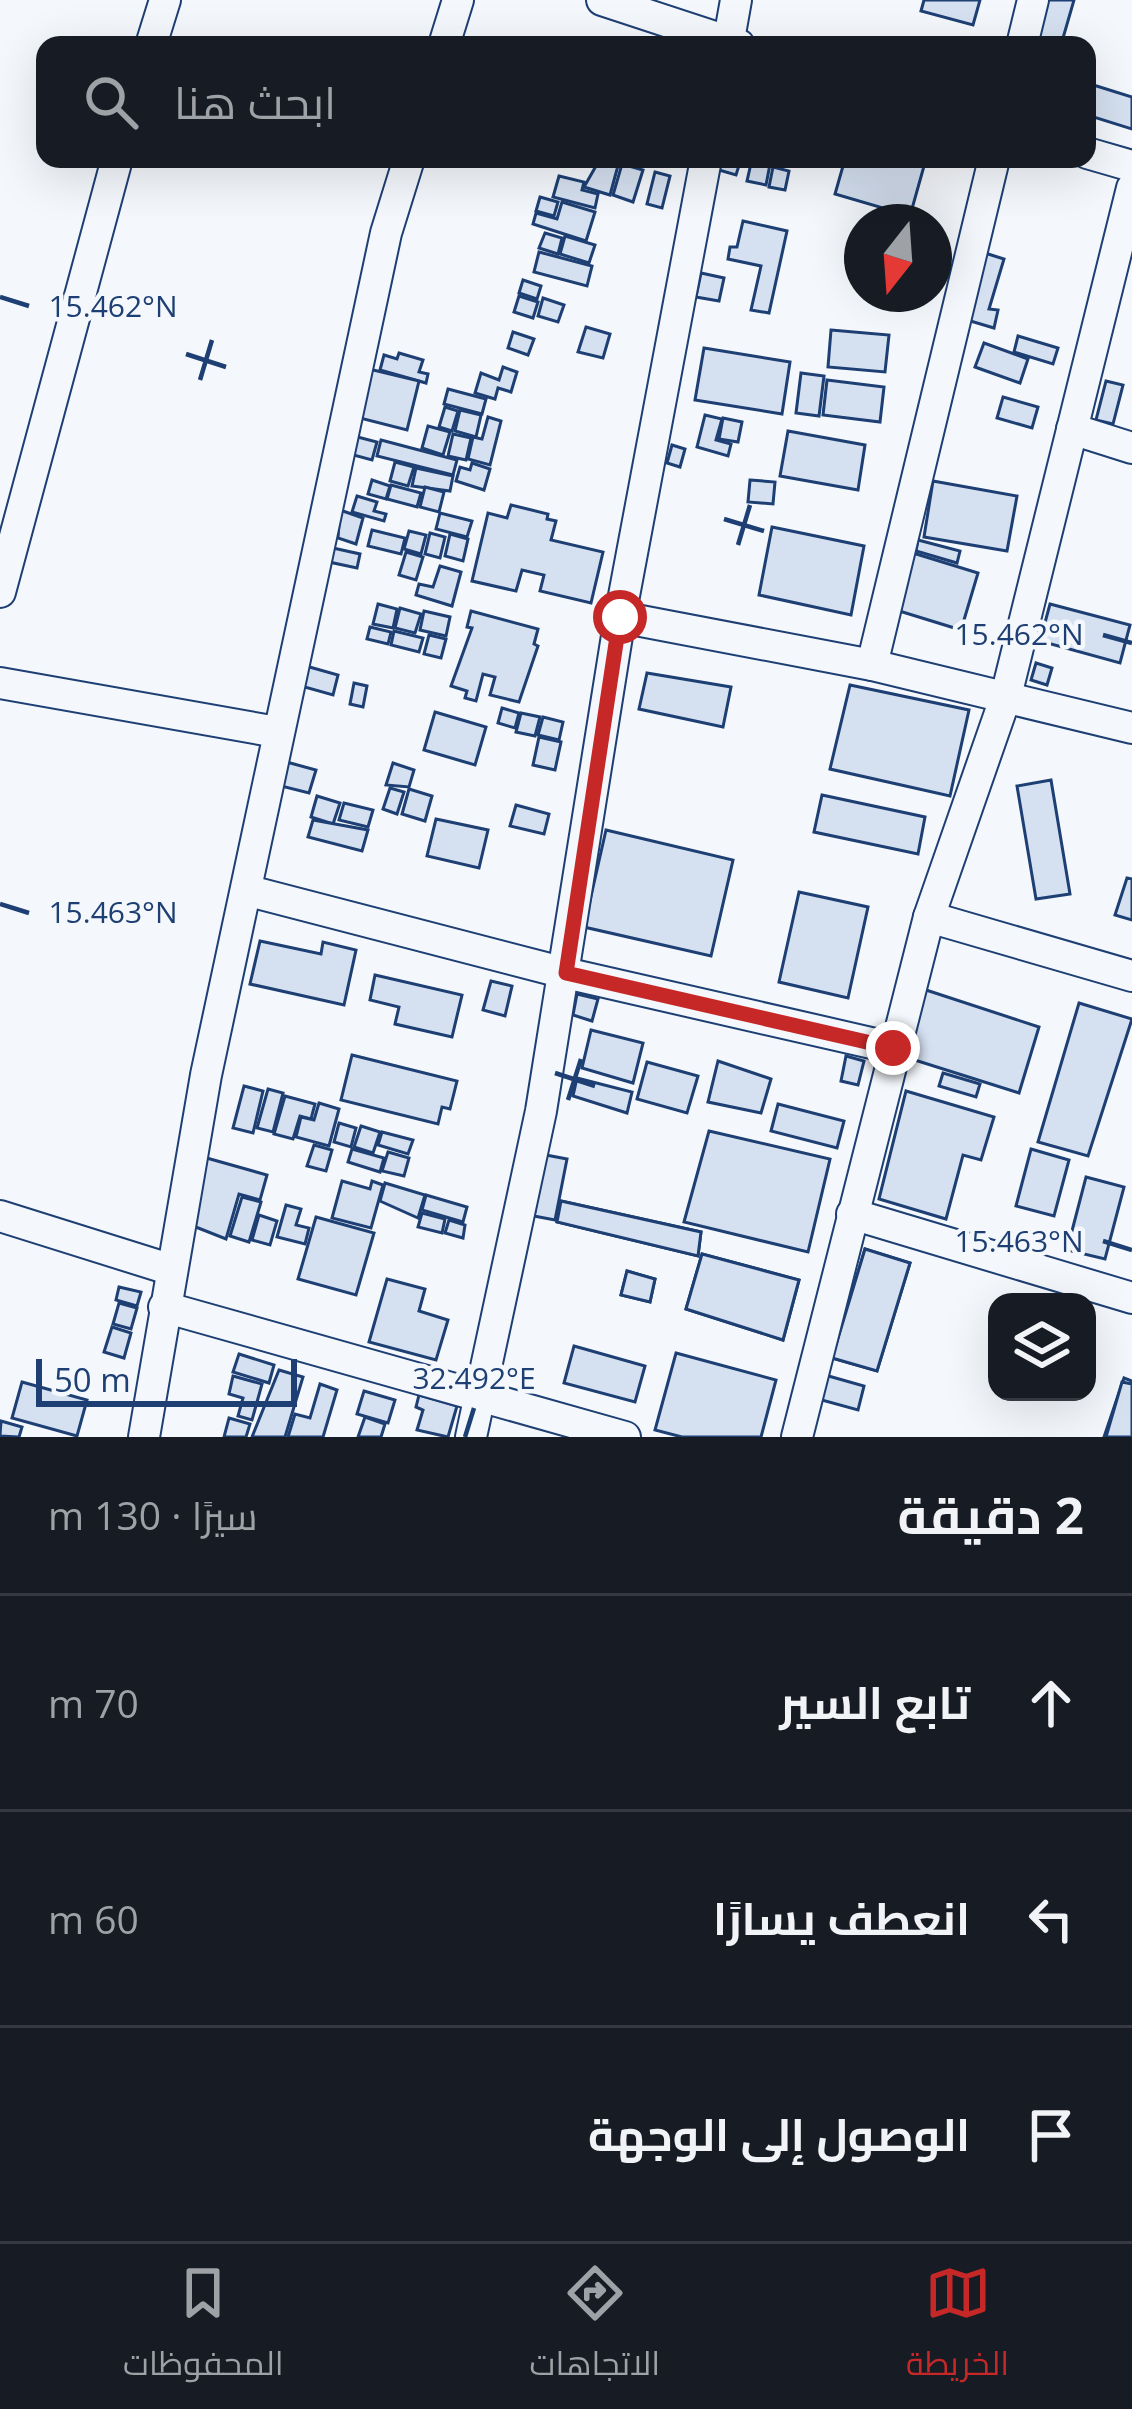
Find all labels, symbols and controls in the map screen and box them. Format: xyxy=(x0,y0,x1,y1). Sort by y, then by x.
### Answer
search box xyxy=(36,36,1096,168)
icon: search xyxy=(78,69,144,135)
text: ابحث هنا xyxy=(174,71,336,132)
north arrow xyxy=(844,204,952,312)
text: 15.462°N xyxy=(48,285,178,326)
route start xyxy=(593,590,647,644)
text: 15.462°N xyxy=(954,613,1084,654)
text: 15.463°N xyxy=(48,891,178,932)
route end xyxy=(866,1021,920,1075)
text: 15.463°N xyxy=(954,1220,1084,1261)
map controls xyxy=(988,1293,1096,1401)
button: layers xyxy=(988,1293,1096,1401)
scale bar xyxy=(36,1353,297,1406)
text: 50 m xyxy=(54,1357,131,1402)
text: 32.492°E xyxy=(412,1357,536,1398)
text: 2 دقيقة xyxy=(897,1479,1084,1549)
text: سيرًا · 130 m xyxy=(48,1488,258,1541)
icon: ahead xyxy=(1018,1670,1084,1736)
text: تابع السير xyxy=(779,1671,970,1732)
text: 70 m xyxy=(48,1676,139,1729)
icon: left xyxy=(1018,1886,1084,1952)
text: انعطف يسارًا xyxy=(713,1887,970,1948)
text: 60 m xyxy=(48,1892,139,1945)
icon: arrive xyxy=(1018,2102,1084,2168)
text: الوصول إلى الوجهة xyxy=(588,2103,970,2164)
tab: المحفوظات xyxy=(123,2260,284,2394)
tab: الاتجاهات xyxy=(529,2260,660,2394)
tab: الخريطة xyxy=(906,2260,1009,2394)

